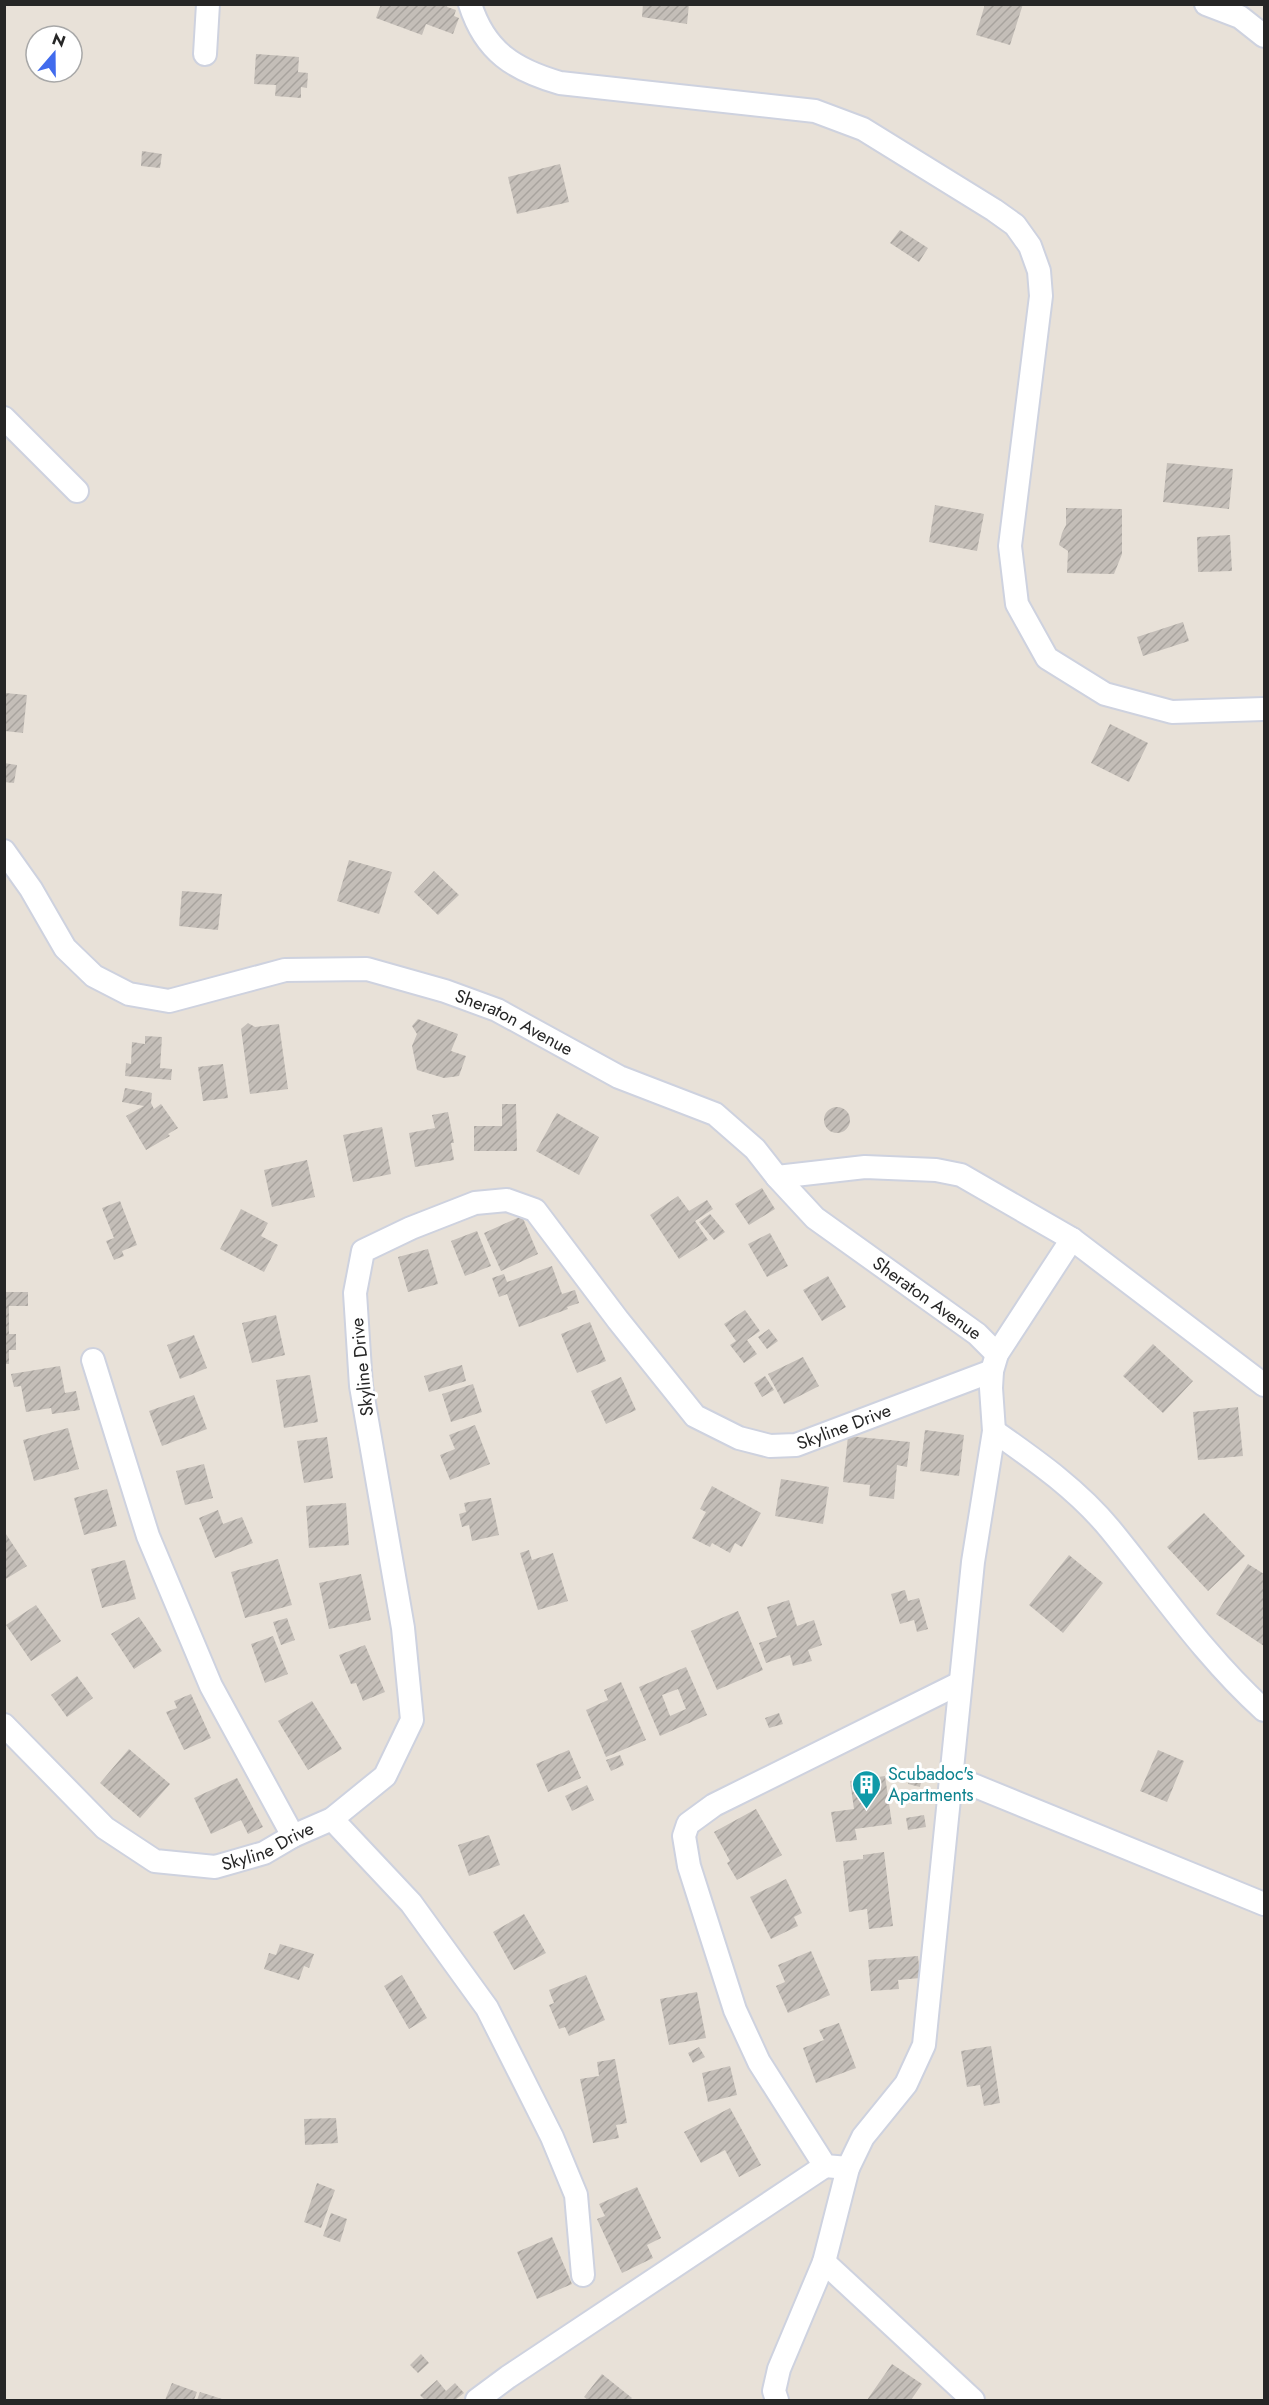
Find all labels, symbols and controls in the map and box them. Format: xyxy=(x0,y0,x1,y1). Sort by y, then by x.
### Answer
north arrow xyxy=(24,24,84,84)
text: N xyxy=(49,27,69,53)
street label: Sheraton Avenue xyxy=(451,983,578,1062)
street label: Sheraton Avenue xyxy=(867,1250,987,1346)
street label: Skyline Drive xyxy=(344,1316,380,1418)
street label: Skyline Drive xyxy=(793,1397,895,1457)
place label: Scubadoc's Apartments xyxy=(888,1761,974,1808)
building icon: Scubadoc's Apartments xyxy=(851,1768,883,1810)
street label: Skyline Drive xyxy=(218,1816,318,1878)

